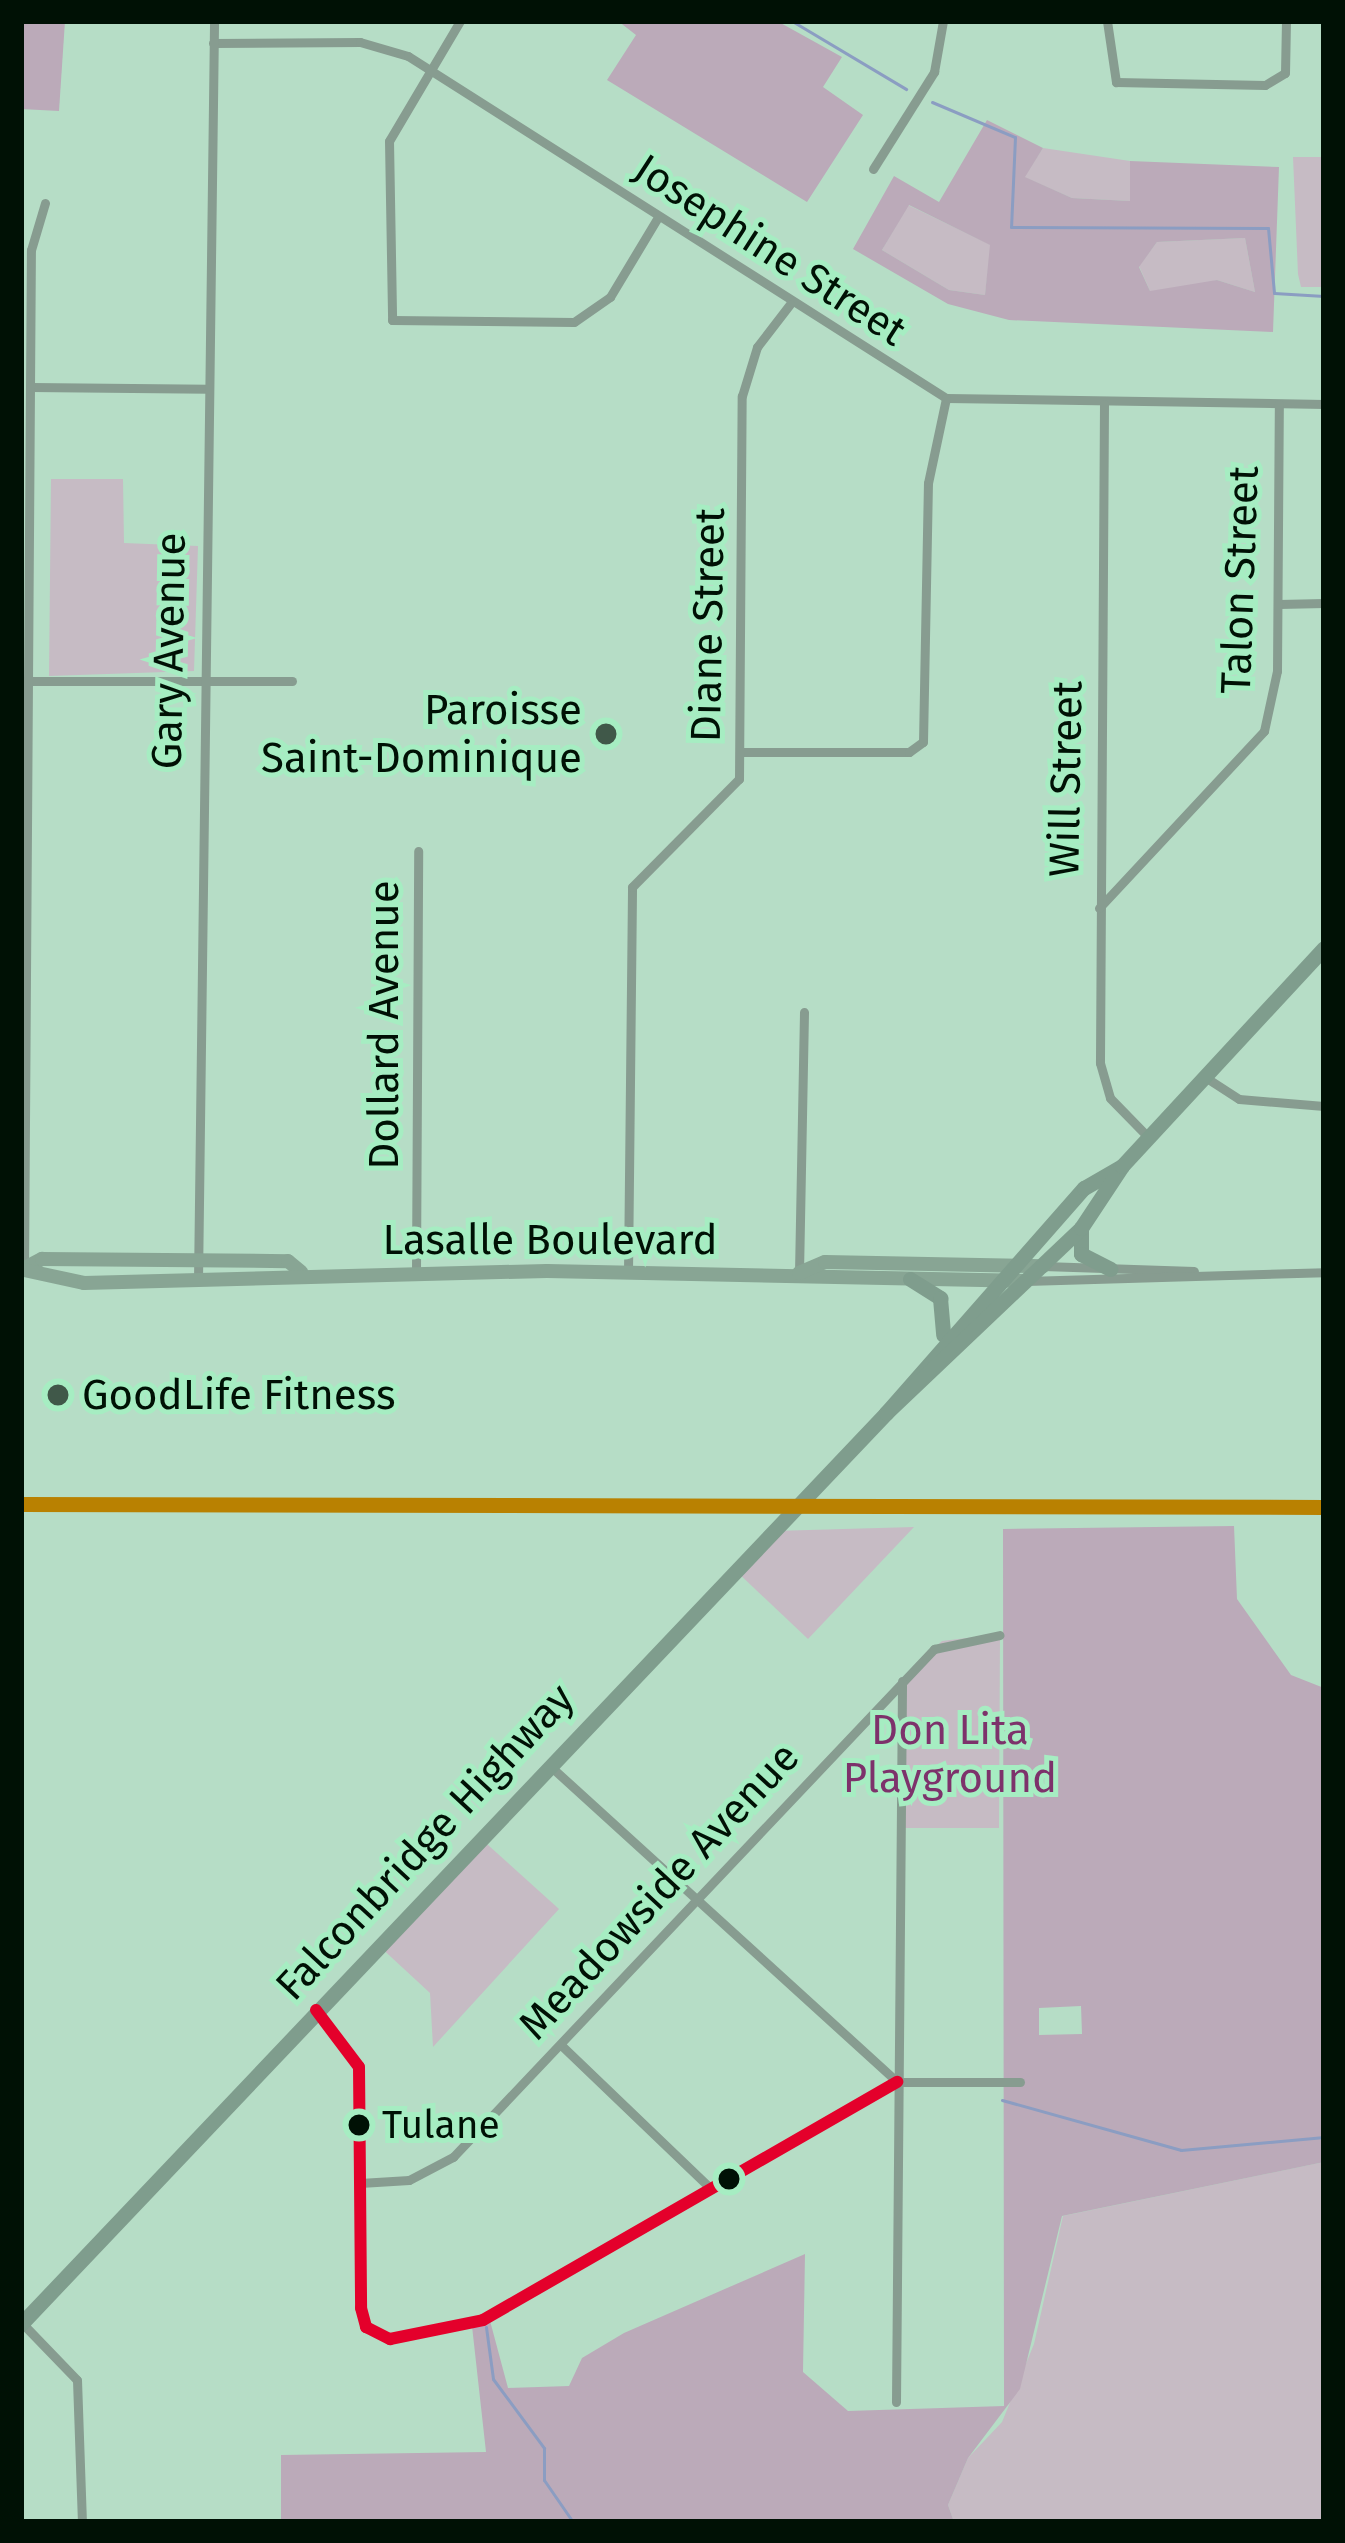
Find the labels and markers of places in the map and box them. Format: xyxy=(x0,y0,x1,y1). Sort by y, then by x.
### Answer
place label: Paroisse Saint-Dominique xyxy=(261,685,582,783)
marker: Paroisse Saint-Dominique xyxy=(593,721,619,747)
place label: GoodLife Fitness xyxy=(82,1370,396,1420)
marker: GoodLife Fitness xyxy=(45,1382,71,1408)
place label: Tulane xyxy=(382,2102,500,2148)
marker: Tulane xyxy=(348,2114,370,2136)
unlabelled marker xyxy=(718,2168,740,2190)

